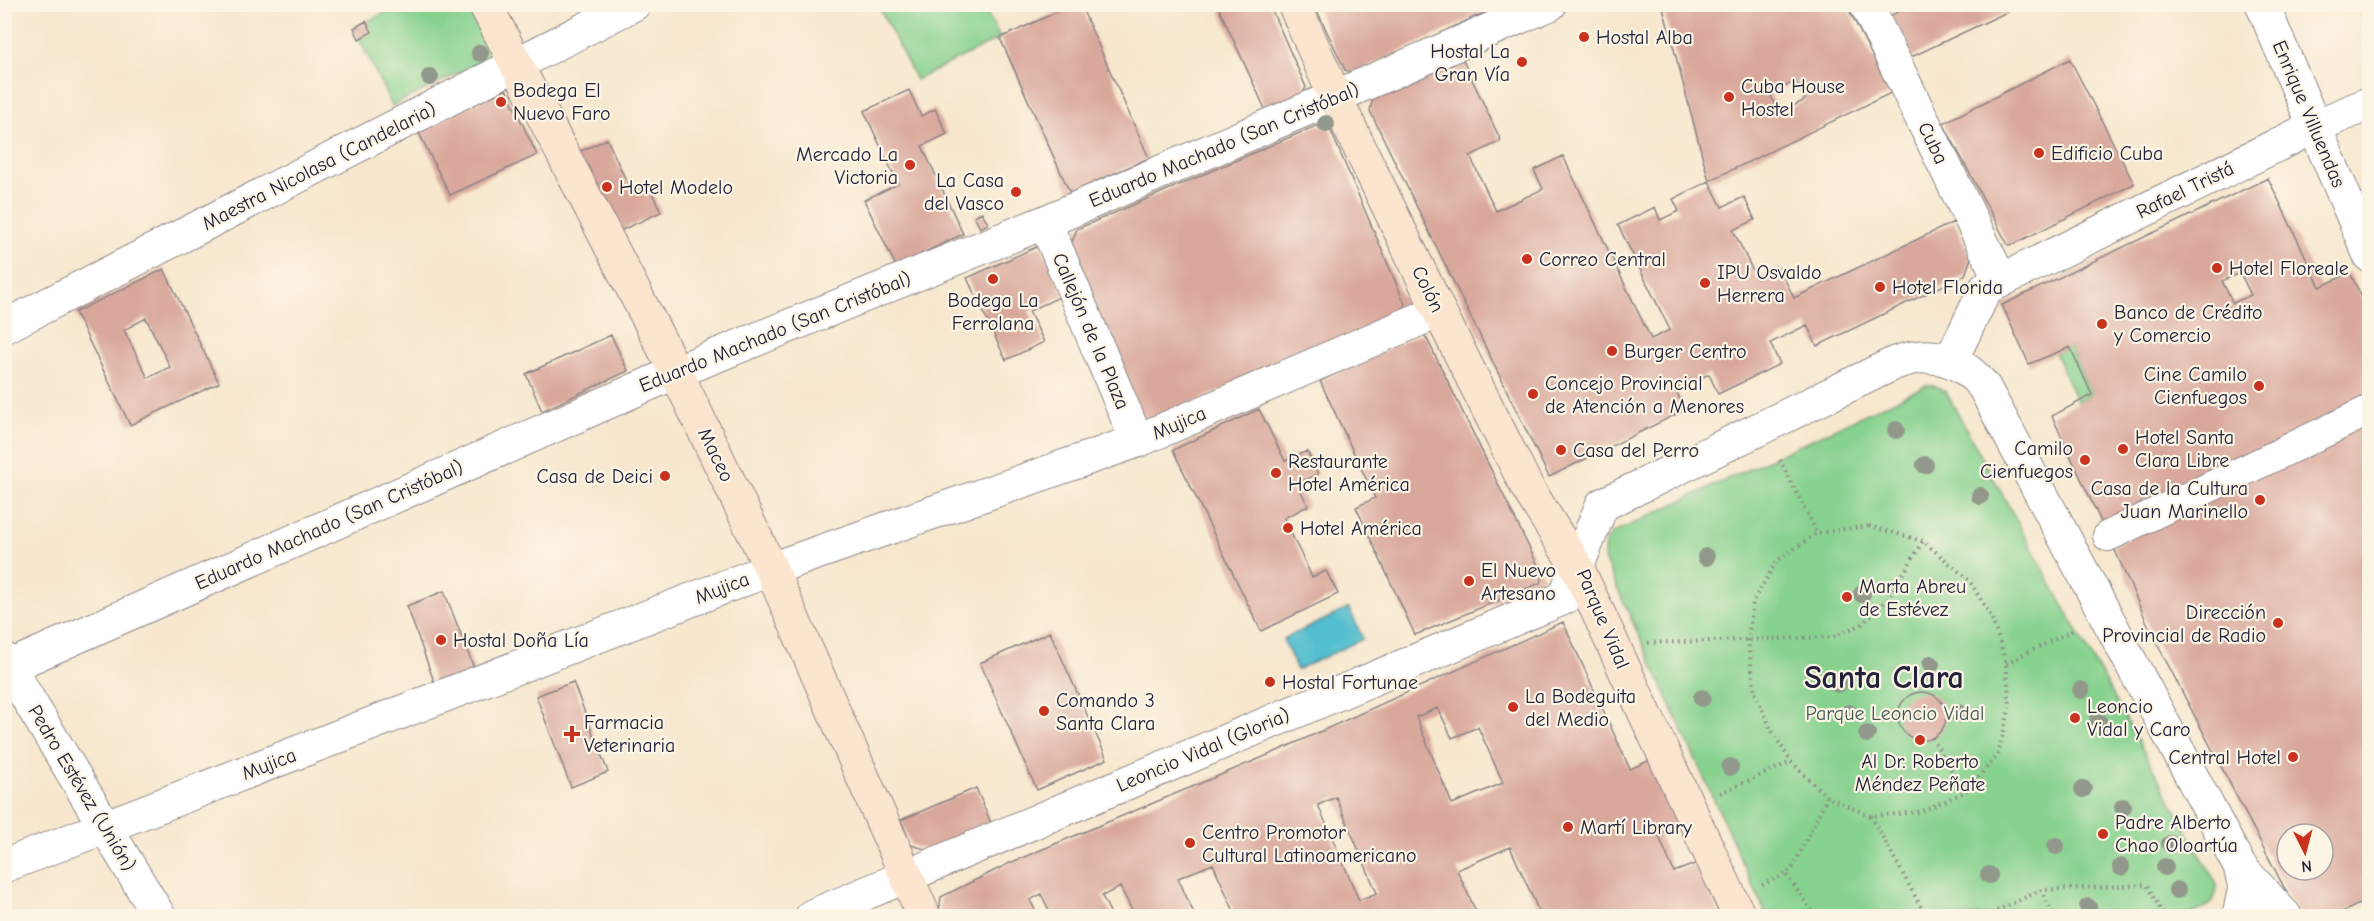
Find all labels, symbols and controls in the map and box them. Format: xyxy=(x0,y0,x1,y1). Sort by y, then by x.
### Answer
place label: Hostal Alba xyxy=(1596,26,1693,49)
marker: Hostal Alba xyxy=(1577,30,1591,44)
street label: Enrique Villuendas xyxy=(2268,37,2350,191)
place label: Hostal La Gran Vía xyxy=(1430,40,1510,86)
marker: Hostal La Gran Vía xyxy=(1515,55,1529,69)
place label: Cuba House Hostel xyxy=(1741,75,1845,121)
street label: Eduardo Machado (San Cristóbal) xyxy=(1085,78,1363,212)
place label: Bodega El Nuevo Faro xyxy=(513,79,611,125)
marker: Cuba House Hostel xyxy=(1722,90,1736,104)
marker: Bodega El Nuevo Faro xyxy=(494,95,508,109)
street label: Maestra Nicolasa (Candelaria) xyxy=(198,97,440,235)
street label: Cuba xyxy=(1913,118,1953,168)
place label: Edificio Cuba xyxy=(2051,142,2163,165)
place label: Mercado La Victoria xyxy=(796,143,898,189)
marker: Edificio Cuba xyxy=(2032,146,2046,160)
street label: Rafael Tristá xyxy=(2133,157,2237,223)
marker: Mercado La Victoria xyxy=(903,158,917,172)
place label: La Casa del Vasco xyxy=(924,169,1004,215)
place label: Hotel Modelo xyxy=(619,176,733,199)
marker: Hotel Modelo xyxy=(600,180,614,194)
marker: La Casa del Vasco xyxy=(1009,185,1023,199)
place label: Correo Central xyxy=(1539,248,1666,271)
street label: Callejón de la Plaza xyxy=(1048,249,1134,413)
marker: Correo Central xyxy=(1520,252,1534,266)
place label: Hotel Floreale xyxy=(2229,257,2349,280)
place label: IPU Osvaldo Herrera xyxy=(1717,261,1822,307)
marker: Hotel Floreale xyxy=(2210,261,2224,275)
street label: Colón xyxy=(1407,262,1449,316)
street label: Eduardo Machado (San Cristóbal) xyxy=(636,267,914,397)
marker: Bodega La Ferrolana xyxy=(986,272,1000,286)
marker: IPU Osvaldo Herrera xyxy=(1698,276,1712,290)
place label: Hotel Florida xyxy=(1892,276,2003,299)
marker: Hotel Florida xyxy=(1873,280,1887,294)
place label: Bodega La Ferrolana xyxy=(947,289,1039,335)
place label: Banco de Crédito y Comercio xyxy=(2113,301,2262,347)
marker: Banco de Crédito y Comercio xyxy=(2095,317,2109,331)
place label: Burger Centro xyxy=(1624,340,1746,363)
marker: Burger Centro xyxy=(1605,344,1619,358)
place label: Cine Camilo Cienfuegos xyxy=(2144,363,2247,409)
place label: Concejo Provincial de Atención a Menores xyxy=(1545,372,1744,418)
marker: Cine Camilo Cienfuegos xyxy=(2252,379,2266,393)
marker: Concejo Provincial de Atención a Menores xyxy=(1526,387,1540,401)
street label: Mujica xyxy=(1149,401,1209,445)
street label: Maceo xyxy=(693,424,739,486)
place label: Hotel Santa Clara Libre xyxy=(2135,426,2234,472)
place label: Camilo Cienfuegos xyxy=(1980,437,2073,483)
place label: Casa del Perro xyxy=(1573,439,1699,462)
marker: Hotel Santa Clara Libre xyxy=(2116,442,2130,456)
marker: Casa del Perro xyxy=(1554,443,1568,457)
place label: Restaurante Hotel América xyxy=(1288,450,1410,496)
marker: Camilo Cienfuegos xyxy=(2078,453,2092,467)
street label: Eduardo Machado (San Cristóbal) xyxy=(191,455,467,595)
place label: Casa de Deici xyxy=(537,465,653,488)
marker: Restaurante Hotel América xyxy=(1269,466,1283,480)
marker: Casa de Deici xyxy=(658,469,672,483)
place label: Casa de la Cultura Juan Marinello xyxy=(2091,477,2248,523)
marker: Casa de la Cultura Juan Marinello xyxy=(2253,493,2267,507)
place label: Hotel América xyxy=(1300,517,1422,540)
marker: Hotel América xyxy=(1281,521,1295,535)
place label: El Nuevo Artesano xyxy=(1481,559,1556,605)
street label: Parque Vidal xyxy=(1572,566,1634,672)
street label: Mujica xyxy=(692,567,752,609)
marker: El Nuevo Artesano xyxy=(1462,574,1476,588)
place label: Marta Abreu de Estévez xyxy=(1859,575,1966,621)
marker: Marta Abreu de Estévez xyxy=(1840,590,1854,604)
place label: Dirección Provincial de Radio xyxy=(2102,601,2266,647)
marker: Dirección Provincial de Radio xyxy=(2271,616,2285,630)
place label: Hostal Doña Lía xyxy=(453,629,589,652)
marker: Hostal Doña Lía xyxy=(434,633,448,647)
district label: Santa Clara xyxy=(1804,659,1964,696)
place label: Hostal Fortunae xyxy=(1282,671,1418,694)
marker: Hostal Fortunae xyxy=(1263,675,1277,689)
place label: La Bodeguita del Medio xyxy=(1525,685,1636,731)
place label: Comando 3 Santa Clara xyxy=(1056,689,1155,735)
place label: Leoncio Vidal y Caro xyxy=(2087,695,2191,741)
marker: La Bodeguita del Medio xyxy=(1506,700,1520,714)
street label: Pedro Estévez (Unión) xyxy=(23,701,141,875)
park label: Parque Leoncio Vidal xyxy=(1806,702,1984,725)
street label: Leoncio Vidal (Gloria) xyxy=(1113,703,1293,797)
marker: Comando 3 Santa Clara xyxy=(1037,704,1051,718)
place label: Farmacia Veterinaria xyxy=(584,711,675,757)
marker: Leoncio Vidal y Caro xyxy=(2068,711,2082,725)
marker: Farmacia Veterinaria xyxy=(565,727,579,741)
marker: Al Dr. Roberto Méndez Peñate xyxy=(1913,733,1927,747)
street label: Mujica xyxy=(239,743,299,785)
place label: Central Hotel xyxy=(2169,746,2281,769)
place label: Al Dr. Roberto Méndez Peñate xyxy=(1855,750,1985,796)
marker: Central Hotel xyxy=(2286,750,2300,764)
place label: Padre Alberto Chao Oloartúa xyxy=(2115,811,2238,857)
place label: Martí Library xyxy=(1580,816,1692,839)
marker: Martí Library xyxy=(1561,820,1575,834)
place label: Centro Promotor Cultural Latinoamericano xyxy=(1202,821,1417,867)
north arrow xyxy=(2275,822,2335,882)
marker: Padre Alberto Chao Oloartúa xyxy=(2096,827,2110,841)
marker: Centro Promotor Cultural Latinoamericano xyxy=(1183,836,1197,850)
text: N xyxy=(2300,856,2313,875)

